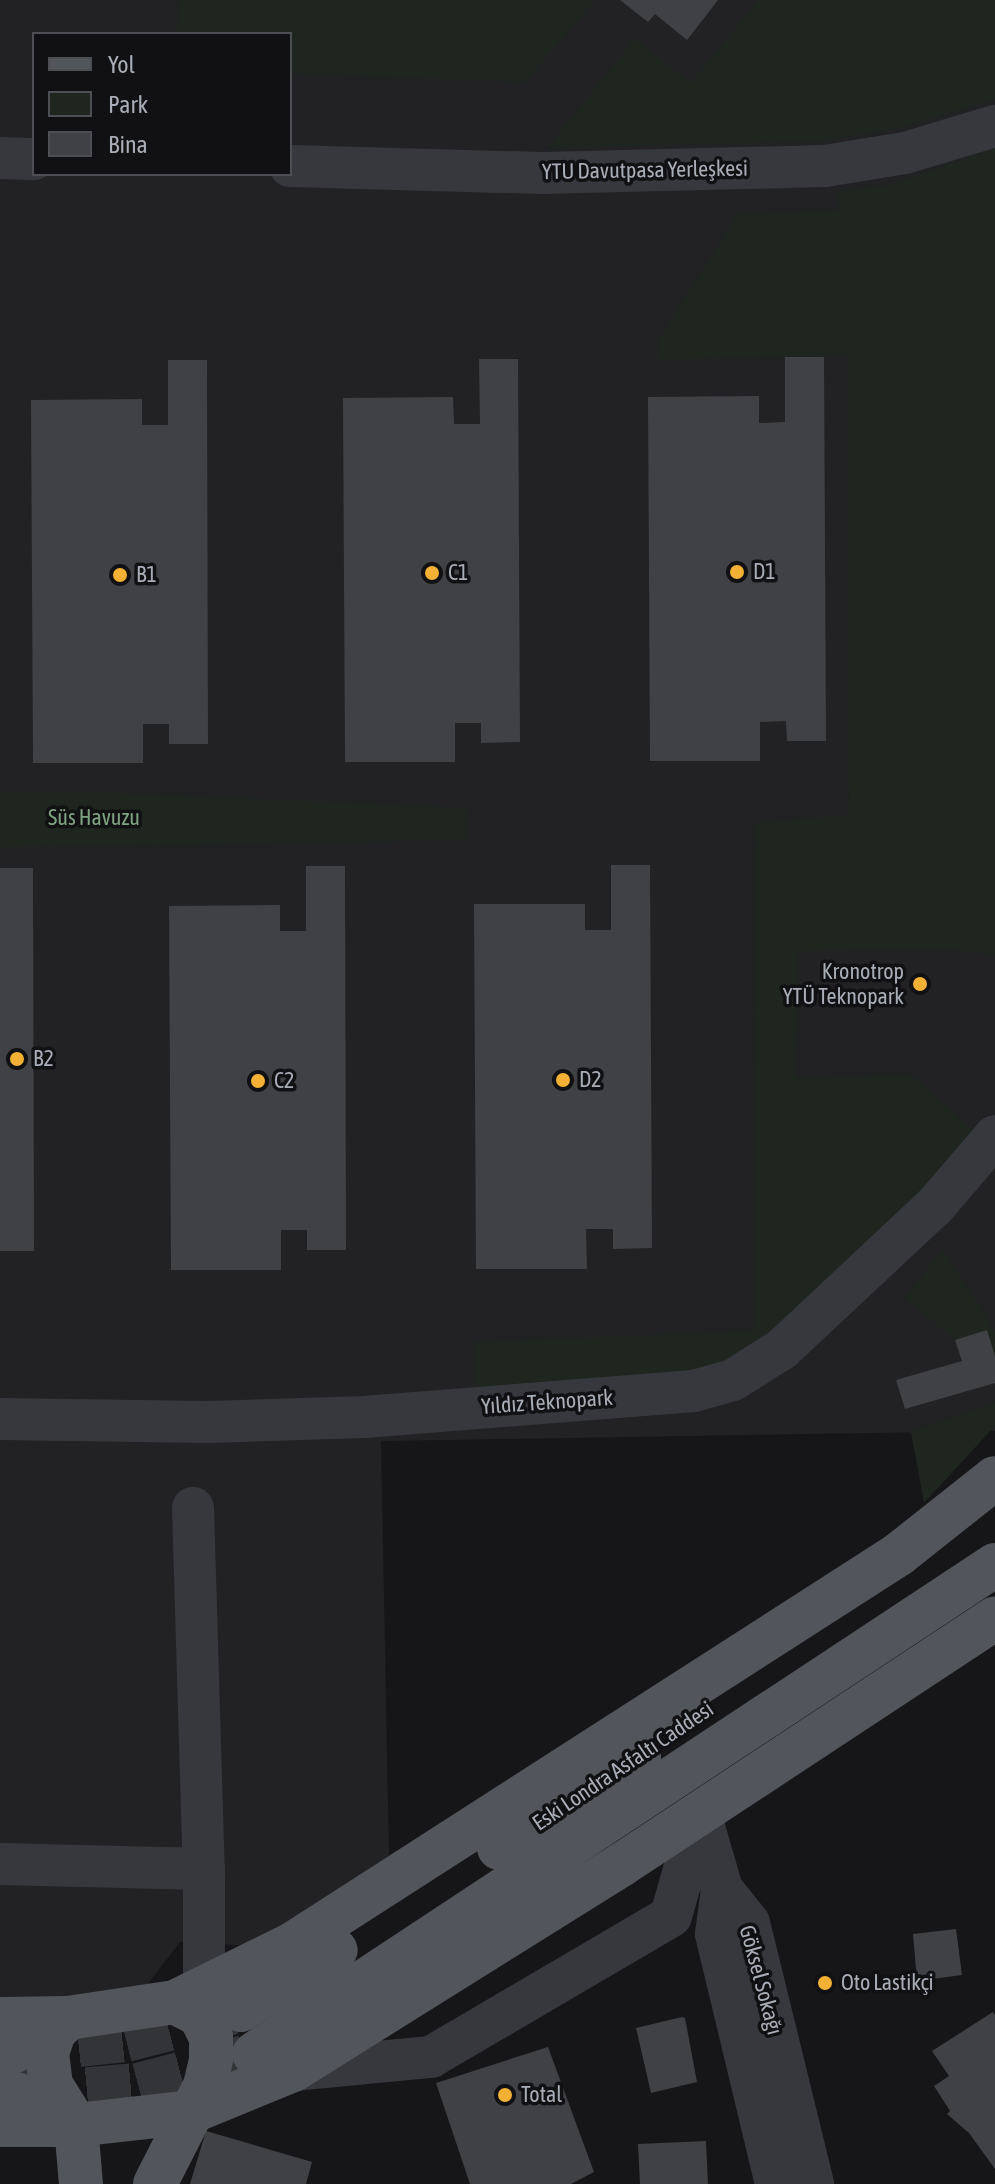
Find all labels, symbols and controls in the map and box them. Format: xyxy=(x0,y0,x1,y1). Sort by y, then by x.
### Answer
legend xyxy=(32,32,292,176)
text: Yol xyxy=(108,51,135,78)
text: Park xyxy=(108,91,148,118)
text: Bina xyxy=(108,131,148,158)
street label: YTU Davutpasa Yerleşkesi xyxy=(542,155,748,185)
place label: D1 xyxy=(753,559,776,585)
place label: C1 xyxy=(448,560,468,586)
place label: B1 xyxy=(136,562,157,588)
marker: D1 xyxy=(728,563,746,581)
marker: C1 xyxy=(423,564,441,582)
marker: B1 xyxy=(111,566,129,584)
park label: Süs Havuzu xyxy=(48,805,140,831)
place label: Kronotrop YTÜ Teknopark xyxy=(783,958,904,1010)
marker: Kronotrop YTÜ Teknopark xyxy=(911,975,929,993)
place label: B2 xyxy=(33,1046,54,1072)
marker: B2 xyxy=(8,1050,26,1068)
place label: D2 xyxy=(579,1067,602,1093)
place label: C2 xyxy=(274,1068,294,1094)
marker: D2 xyxy=(554,1071,572,1089)
marker: C2 xyxy=(249,1072,267,1090)
street label: Yıldız Teknopark xyxy=(480,1384,614,1420)
street label: Eski Londra Asfaltı Caddesi xyxy=(528,1696,718,1836)
street label: Göksel Sokağı xyxy=(734,1922,788,2038)
place label: Oto Lastikçi xyxy=(841,1970,934,1996)
marker: Oto Lastikçi xyxy=(816,1974,834,1992)
place label: Total xyxy=(521,2082,562,2108)
marker: Total xyxy=(496,2086,514,2104)

